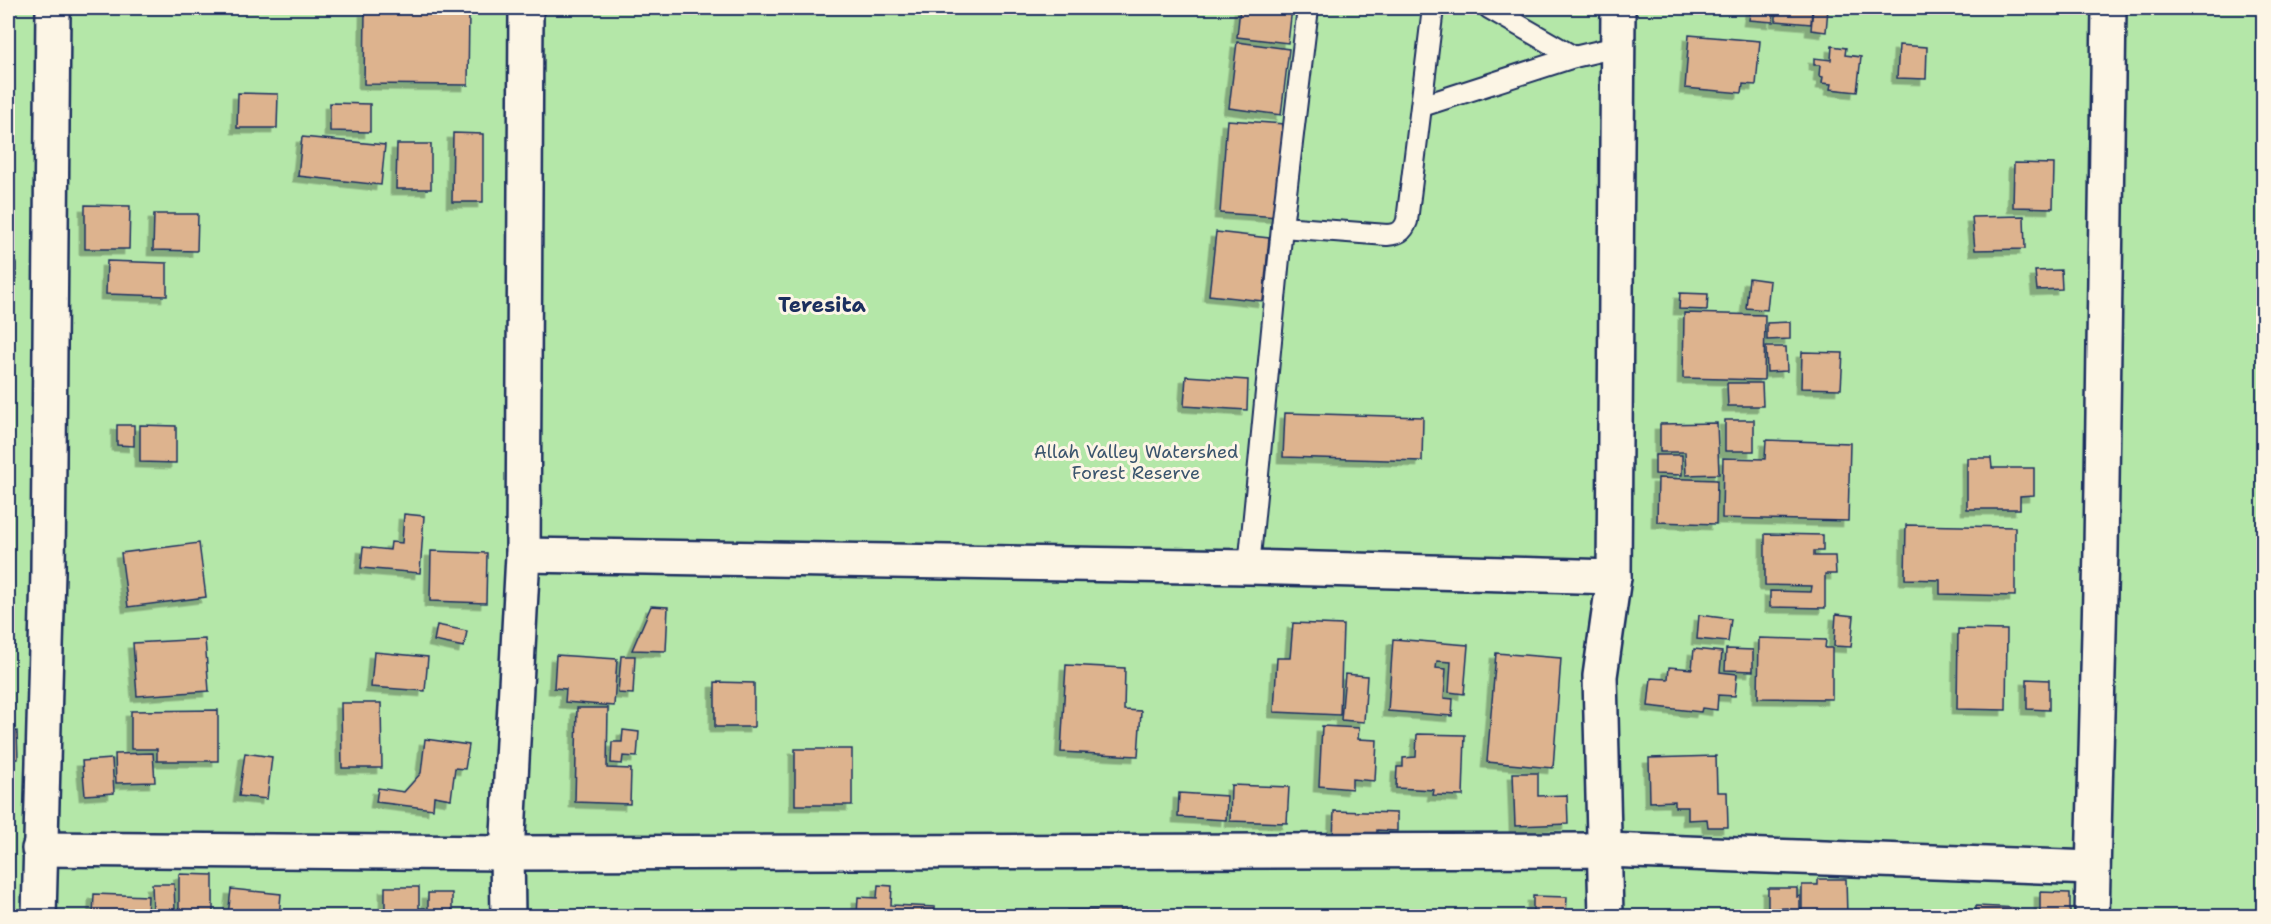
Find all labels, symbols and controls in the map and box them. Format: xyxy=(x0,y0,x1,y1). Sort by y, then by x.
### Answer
district label: Teresita xyxy=(778,291,867,319)
park label: Allah Valley Watershed Forest Reserve xyxy=(1034,440,1238,485)

